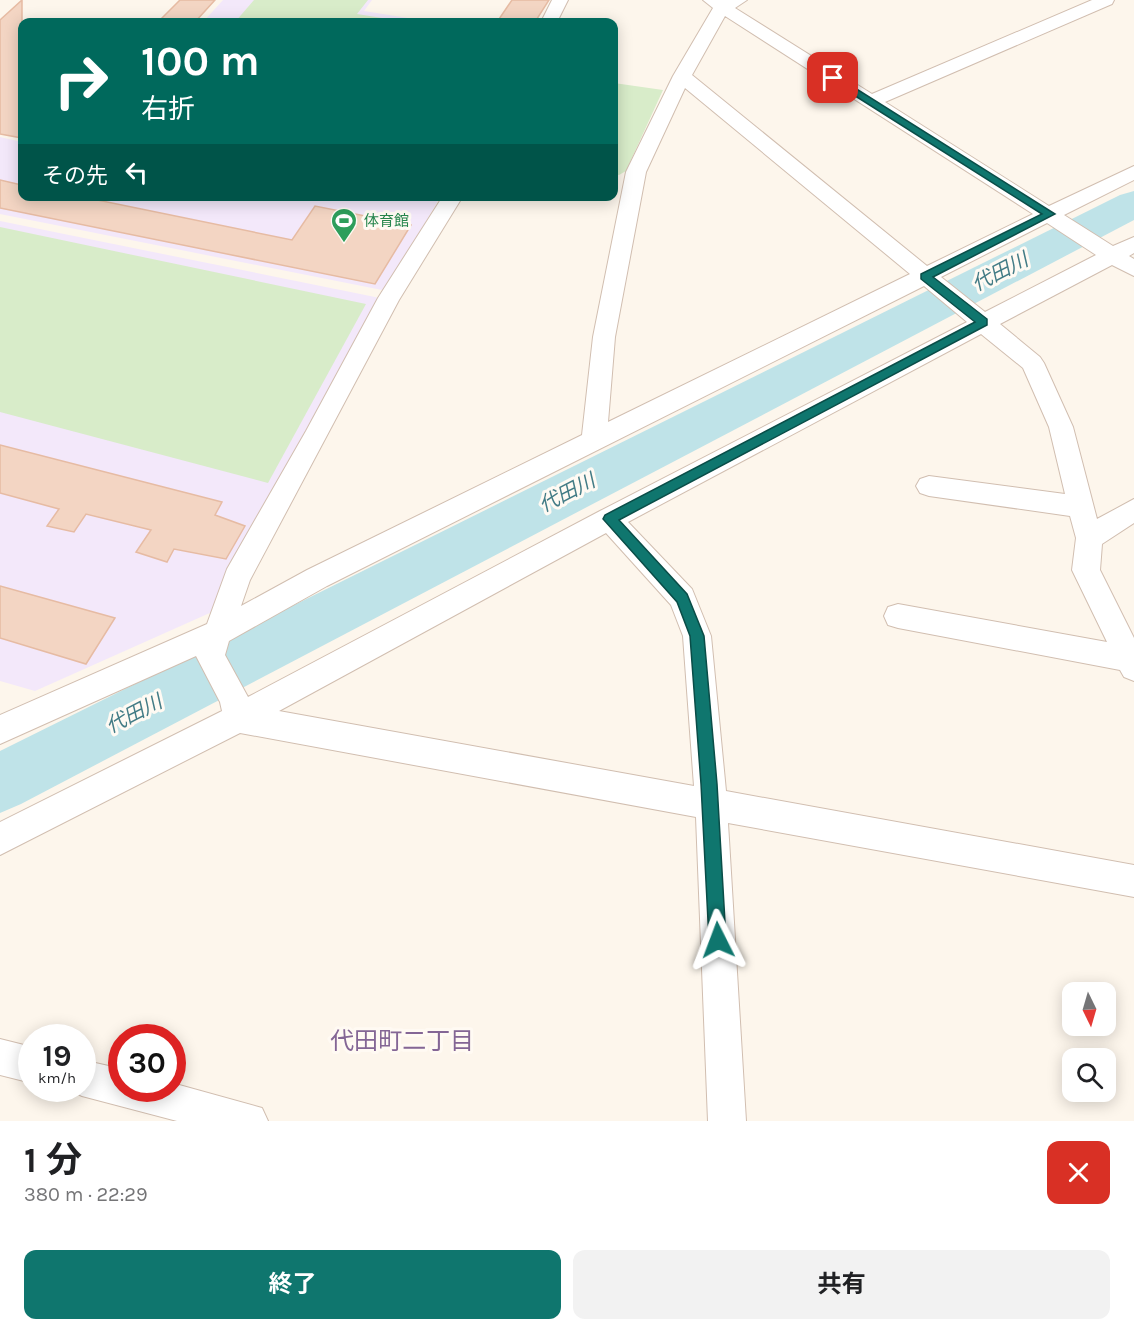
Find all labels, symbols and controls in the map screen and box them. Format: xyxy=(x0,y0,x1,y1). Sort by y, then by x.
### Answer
text: 100 m xyxy=(141,36,260,86)
icon: right xyxy=(42,42,120,120)
pin xyxy=(807,52,858,103)
icon: arrive xyxy=(816,61,849,94)
text: 右折 xyxy=(141,93,195,125)
icon: left xyxy=(120,156,153,189)
text: その先 xyxy=(42,163,108,189)
sports icon: 体育館 xyxy=(329,206,359,244)
place label: 体育館 xyxy=(364,212,409,230)
water label: 代田川 xyxy=(968,247,1034,296)
water label: 代田川 xyxy=(535,468,601,517)
water label: 代田川 xyxy=(102,689,168,738)
position arrow xyxy=(686,908,750,972)
north arrow xyxy=(1062,982,1116,1036)
map controls xyxy=(1062,982,1116,1102)
speed limit sign: 30 xyxy=(108,1024,186,1102)
district label: 代田町二丁目 xyxy=(330,1027,474,1055)
text: 19 xyxy=(42,1038,71,1074)
button: search xyxy=(1062,1048,1116,1102)
text: km/h xyxy=(38,1069,76,1087)
text: 1 分 xyxy=(24,1139,82,1181)
button: close xyxy=(1047,1141,1110,1204)
text: 380 m · 22:29 xyxy=(24,1183,147,1206)
button: 終了 xyxy=(24,1250,561,1319)
button: 共有 xyxy=(573,1250,1110,1319)

